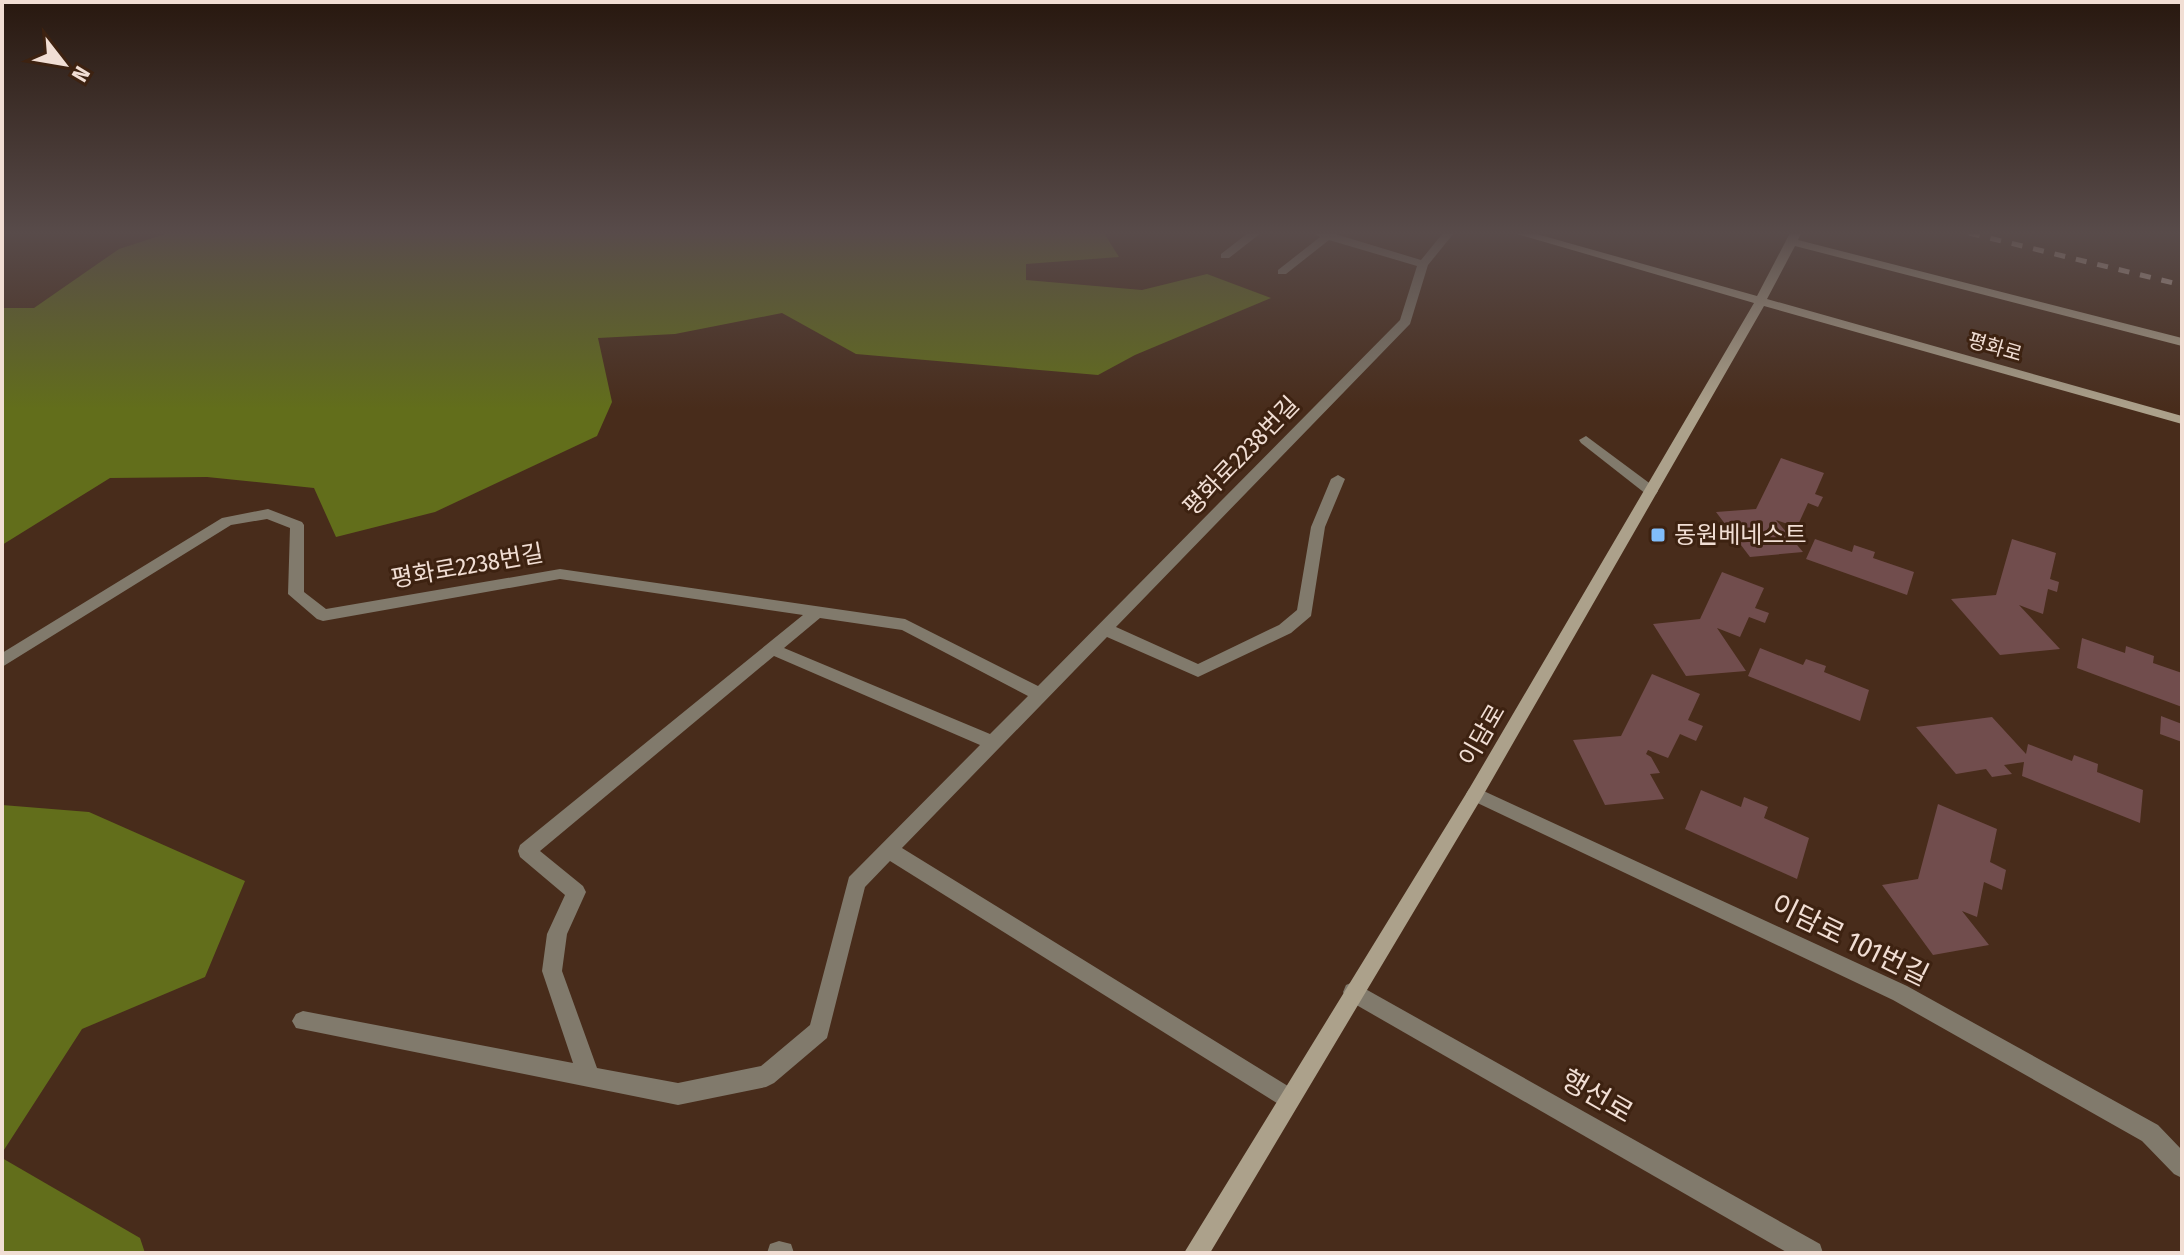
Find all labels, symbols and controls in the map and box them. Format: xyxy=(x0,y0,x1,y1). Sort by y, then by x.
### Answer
north arrow xyxy=(24,24,104,104)
text: N xyxy=(66,61,96,87)
street label: 평화로 xyxy=(1965,328,2025,366)
street label: 평화로2238번길 xyxy=(1177,391,1305,521)
place label: 동원베네스트 xyxy=(1674,521,1806,549)
marker: 동원베네스트 xyxy=(1649,526,1667,544)
street label: 평화로2238번길 xyxy=(389,539,545,593)
street label: 이담로 xyxy=(1453,699,1511,771)
street label: 이담로 101번길 xyxy=(1766,888,1934,992)
street label: 행선로 xyxy=(1555,1062,1639,1130)

